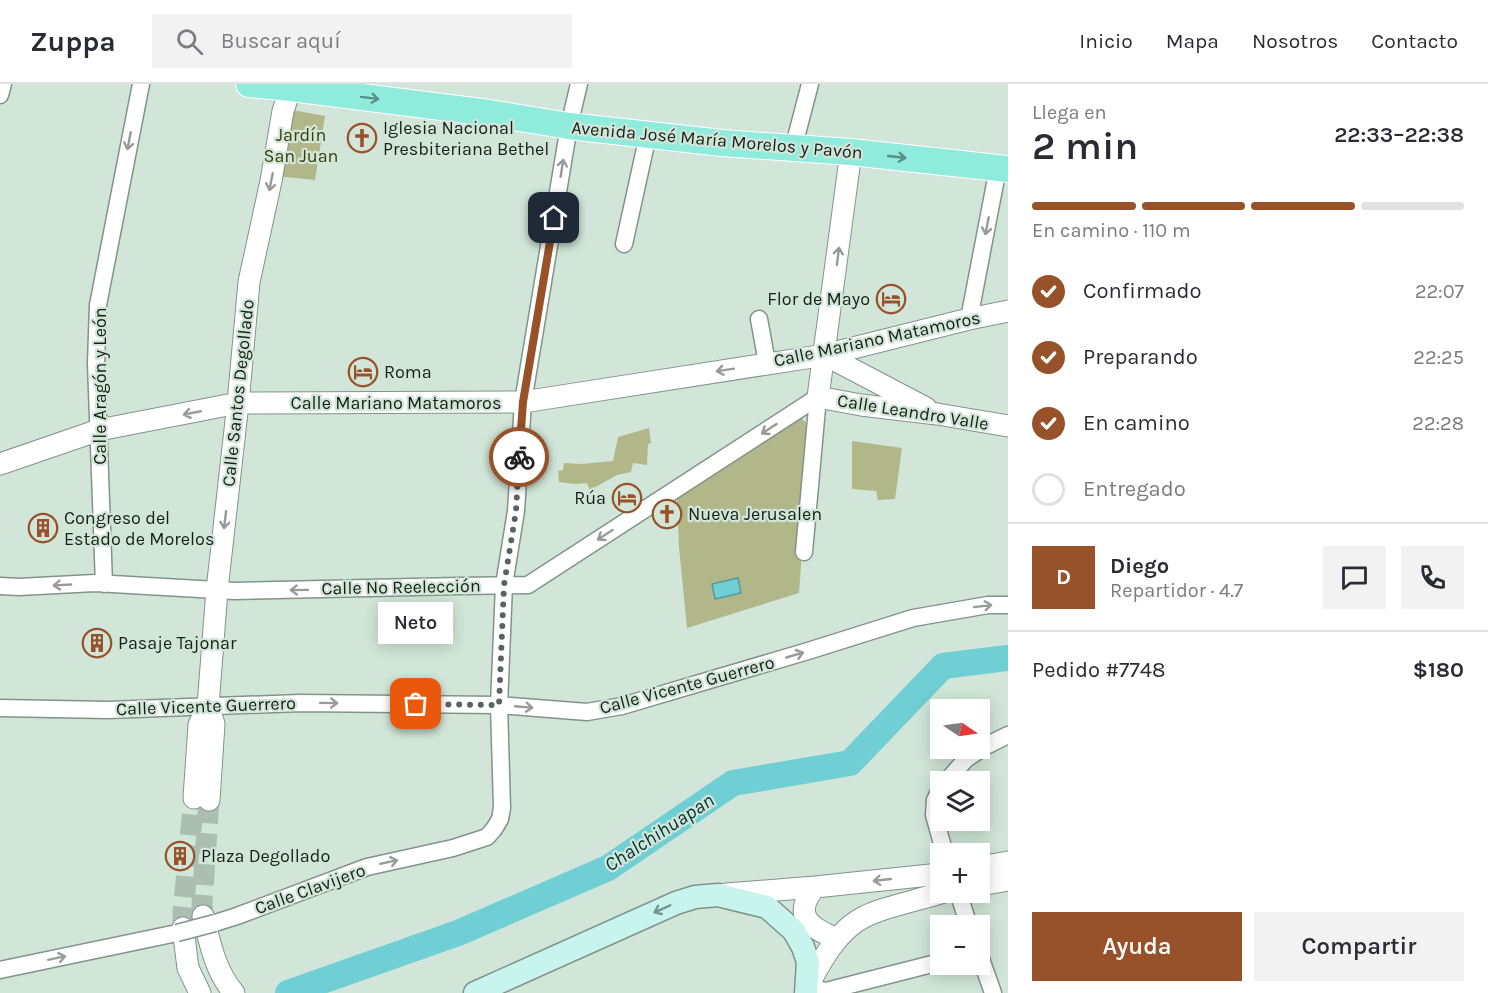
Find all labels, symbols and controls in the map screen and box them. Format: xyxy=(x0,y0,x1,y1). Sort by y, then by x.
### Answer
search box xyxy=(152,14,572,68)
text: Zuppa xyxy=(30,25,116,58)
icon: search xyxy=(173,25,206,58)
text: Buscar aquí xyxy=(221,28,341,54)
text: Inicio xyxy=(1079,29,1133,53)
text: Mapa xyxy=(1166,29,1219,53)
text: Nosotros xyxy=(1252,29,1338,53)
text: Contacto xyxy=(1371,29,1458,53)
one-way arrow xyxy=(359,93,379,104)
text: Llega en xyxy=(1032,101,1107,124)
street label: Avenida José María Morelos y Pavón xyxy=(570,116,864,164)
place label: Iglesia Nacional Presbiteriana Bethel xyxy=(383,117,549,160)
church icon: Iglesia Nacional Presbiteriana Bethel xyxy=(346,122,378,154)
text: 22:33–22:38 xyxy=(1334,122,1464,148)
text: 2 min xyxy=(1032,123,1138,169)
park label: Jardín San Juan xyxy=(264,124,338,167)
one-way arrow xyxy=(123,131,134,151)
one-way arrow xyxy=(887,152,907,163)
one-way arrow xyxy=(557,158,568,178)
one-way arrow xyxy=(265,172,276,191)
pin xyxy=(528,192,579,243)
icon: home xyxy=(537,201,570,234)
one-way arrow xyxy=(981,215,992,235)
text: En camino · 110 m xyxy=(1032,219,1191,242)
one-way arrow xyxy=(832,247,843,266)
icon: check xyxy=(1032,275,1065,308)
text: Confirmado xyxy=(1083,278,1202,304)
text: 22:07 xyxy=(1415,280,1464,303)
hotel icon: Flor de Mayo xyxy=(875,283,907,315)
place label: Flor de Mayo xyxy=(767,288,870,310)
street label: Calle Santos Degollado xyxy=(217,298,259,488)
street label: Calle Mariano Matamoros xyxy=(772,306,982,372)
street label: Calle Aragón y León xyxy=(89,307,111,465)
icon: check xyxy=(1032,341,1065,374)
text: Preparando xyxy=(1083,344,1198,370)
text: 22:25 xyxy=(1413,346,1464,369)
hotel icon: Roma xyxy=(347,356,379,388)
place label: Roma xyxy=(384,361,432,383)
one-way arrow xyxy=(716,365,735,376)
street label: Calle Leandro Valle xyxy=(836,389,990,435)
street label: Calle Mariano Matamoros xyxy=(291,392,501,414)
icon: check xyxy=(1032,407,1065,440)
one-way arrow xyxy=(183,408,203,419)
text: En camino xyxy=(1083,410,1190,436)
text: 22:28 xyxy=(1412,412,1464,435)
one-way arrow xyxy=(761,423,778,435)
courier xyxy=(489,427,549,487)
icon: bike xyxy=(503,441,536,474)
text: Entregado xyxy=(1083,476,1186,502)
hotel icon: Rúa xyxy=(611,482,643,514)
place label: Rúa xyxy=(574,487,606,509)
church icon: Nueva Jerusalen xyxy=(651,498,683,530)
place label: Nueva Jerusalen xyxy=(688,503,822,525)
place label: Congreso del Estado de Morelos xyxy=(64,507,214,550)
one-way arrow xyxy=(219,510,230,530)
building icon: Congreso del Estado de Morelos xyxy=(27,512,59,544)
one-way arrow xyxy=(597,529,614,541)
button: chat xyxy=(1323,546,1386,609)
button: phone xyxy=(1401,546,1464,609)
text: Diego xyxy=(1110,553,1169,579)
text: D xyxy=(1056,564,1071,590)
street label: Calle No Reelección xyxy=(321,575,481,599)
one-way arrow xyxy=(53,579,73,590)
text: Repartidor · 4.7 xyxy=(1110,579,1243,602)
one-way arrow xyxy=(289,584,309,595)
one-way arrow xyxy=(973,600,993,611)
callout: Neto xyxy=(378,602,454,644)
text: Neto xyxy=(394,611,437,634)
building icon: Pasaje Tajonar xyxy=(81,627,113,659)
place label: Pasaje Tajonar xyxy=(118,632,237,654)
one-way arrow xyxy=(785,649,804,660)
street label: Calle Vicente Guerrero xyxy=(597,651,777,719)
text: Pedido #7748 xyxy=(1032,657,1166,683)
text: $180 xyxy=(1413,657,1464,683)
pin xyxy=(390,678,441,729)
icon: bag xyxy=(399,687,432,720)
street label: Calle Vicente Guerrero xyxy=(116,692,296,720)
one-way arrow xyxy=(319,697,339,709)
north arrow xyxy=(930,699,990,759)
map controls xyxy=(930,699,990,975)
one-way arrow xyxy=(514,702,534,713)
button: layers xyxy=(930,771,990,831)
water label: Chalchihuapan xyxy=(600,788,718,876)
building icon: Plaza Degollado xyxy=(164,840,196,872)
button: + xyxy=(930,843,990,903)
place label: Plaza Degollado xyxy=(201,845,330,867)
one-way arrow xyxy=(379,856,398,867)
street label: Calle Clavijero xyxy=(252,859,368,919)
one-way arrow xyxy=(873,875,893,886)
one-way arrow xyxy=(653,904,671,915)
button: Ayuda xyxy=(1032,912,1242,981)
button: Compartir xyxy=(1254,912,1464,981)
button: − xyxy=(930,915,990,975)
one-way arrow xyxy=(47,952,66,963)

